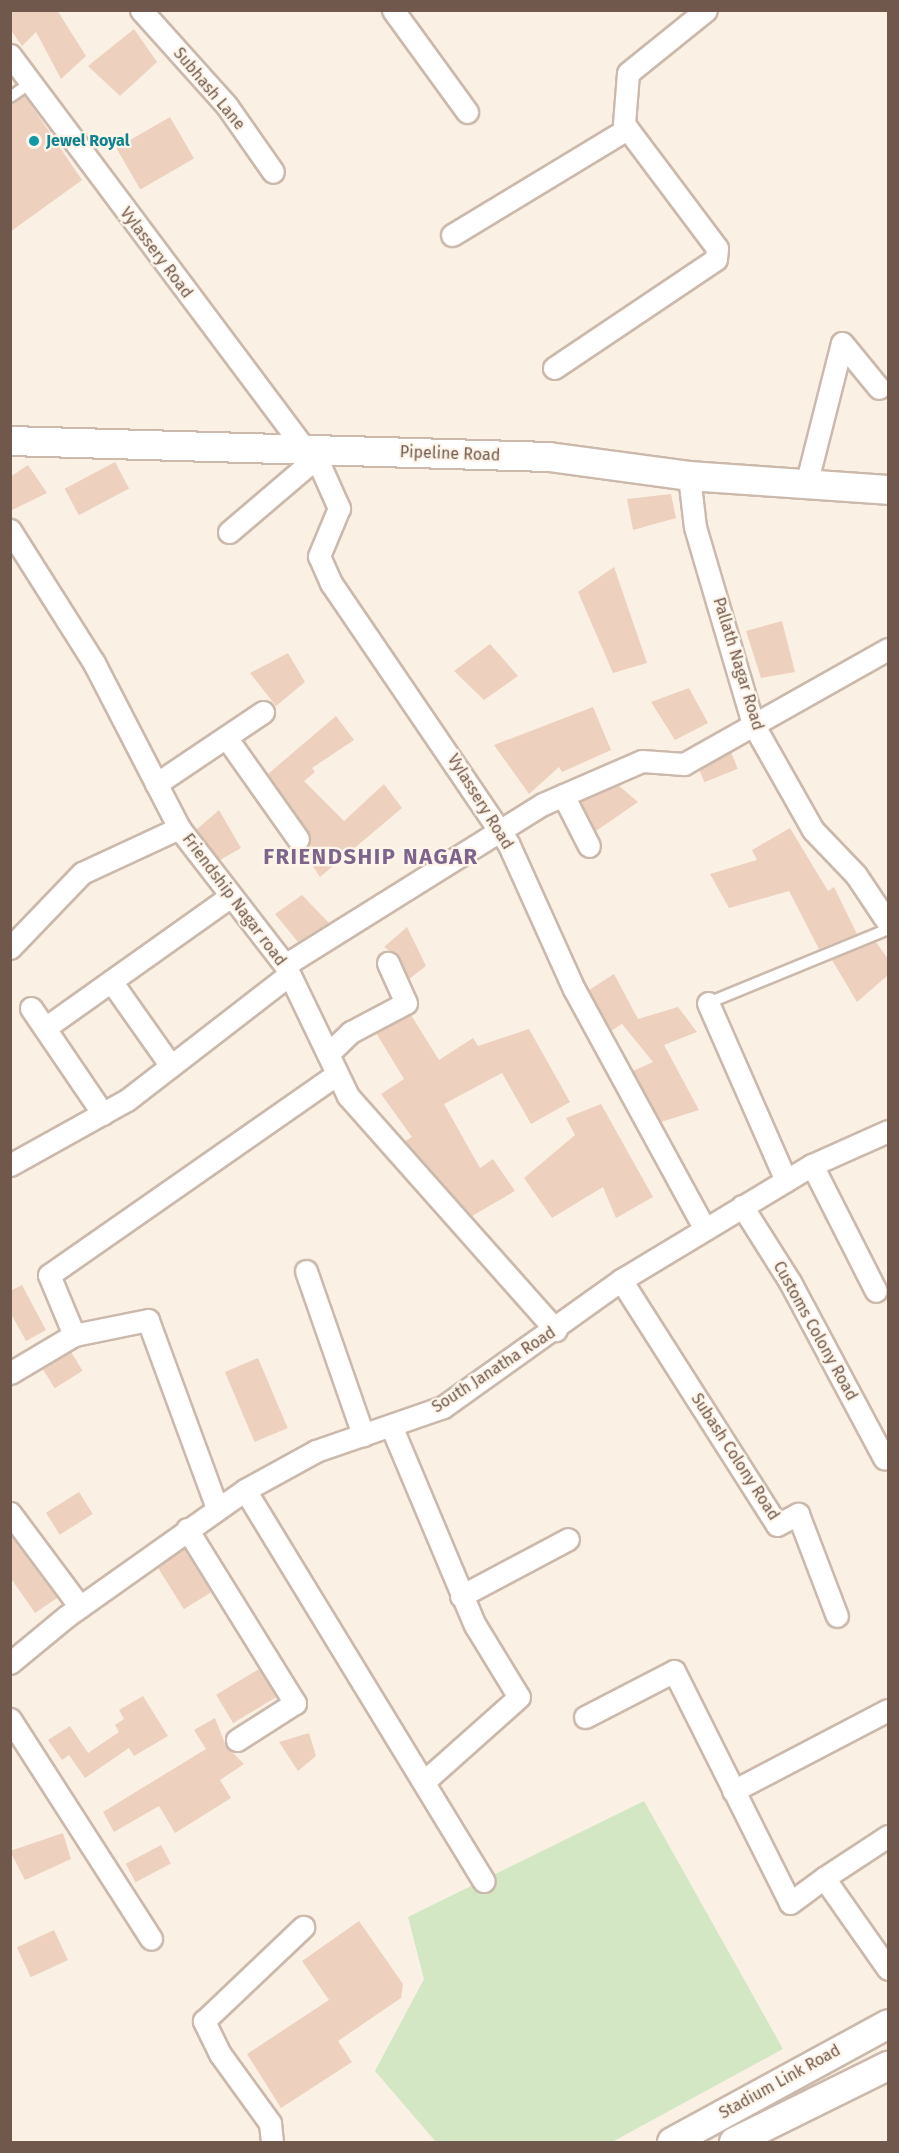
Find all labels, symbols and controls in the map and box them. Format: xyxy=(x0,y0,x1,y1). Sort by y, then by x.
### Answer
street label: Subhash Lane xyxy=(169,44,249,134)
place label: Jewel Royal xyxy=(46,131,129,151)
marker: Jewel Royal xyxy=(27,134,41,148)
street label: Vylassery Road xyxy=(116,204,196,302)
street label: Pipeline Road xyxy=(399,443,501,465)
street label: Pallath Nagar Road xyxy=(709,595,767,733)
street label: Vylassery Road xyxy=(443,751,517,853)
street label: Friendship Nagar road xyxy=(178,830,290,970)
district label: FRIENDSHIP NAGAR xyxy=(263,844,479,870)
street label: Customs Colony Road xyxy=(769,1258,861,1404)
street label: South Janatha Road xyxy=(429,1323,559,1417)
street label: Subash Colony Road xyxy=(687,1390,783,1524)
street label: Stadium Link Road xyxy=(716,2041,844,2123)

